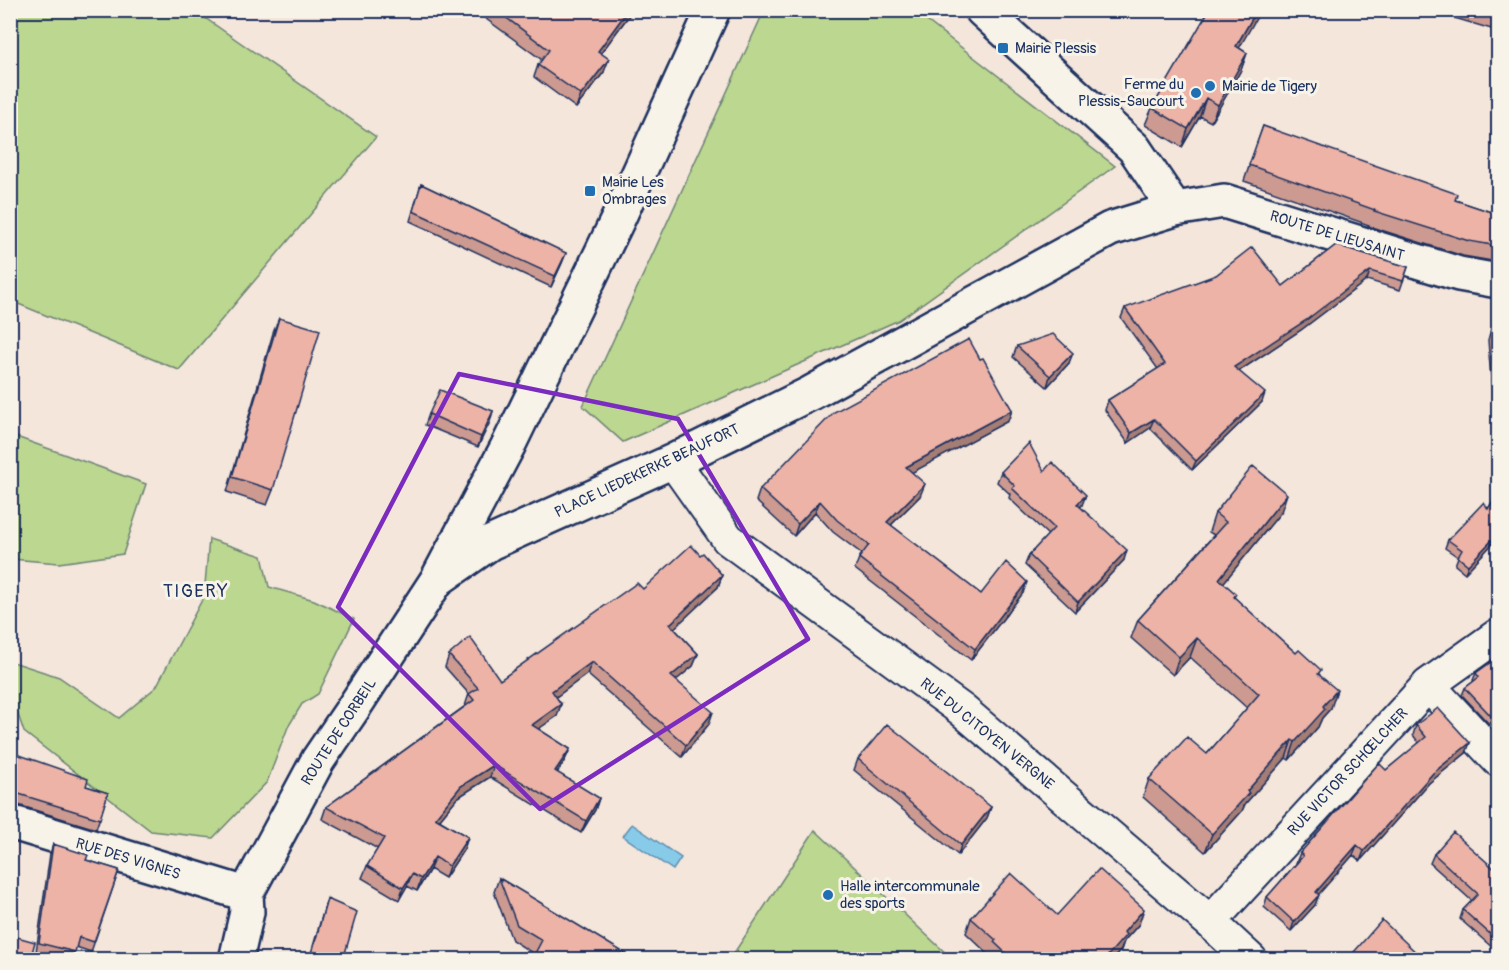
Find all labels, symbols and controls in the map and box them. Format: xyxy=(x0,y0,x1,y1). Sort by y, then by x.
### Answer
place label: Mairie Plessis xyxy=(1015,39,1096,58)
marker: Mairie Plessis xyxy=(996,41,1010,55)
place label: Ferme du Plessis-Saucourt xyxy=(1078,75,1185,111)
place label: Mairie de Tigery xyxy=(1222,77,1318,96)
marker: Mairie de Tigery xyxy=(1203,79,1217,93)
marker: Ferme du Plessis-Saucourt xyxy=(1189,86,1203,100)
place label: Mairie Les Ombrages xyxy=(602,173,666,209)
marker: Mairie Les Ombrages xyxy=(583,184,597,198)
street label: ROUTE DE LIEUSAINT xyxy=(1267,207,1407,265)
street label: PLACE LIEDEKERKE BEAUFORT xyxy=(552,420,742,522)
district label: TIGERY xyxy=(163,580,229,603)
street label: RUE DU CITOYEN VERGNE xyxy=(916,674,1058,794)
street label: ROUTE DE CORBEIL xyxy=(297,675,381,789)
street label: RUE VICTOR SCHŒLCHER xyxy=(1284,704,1412,840)
street label: RUE DES VIGNES xyxy=(73,834,183,884)
place label: Halle intercommunale des sports xyxy=(840,877,980,913)
marker: Halle intercommunale des sports xyxy=(821,888,835,902)

